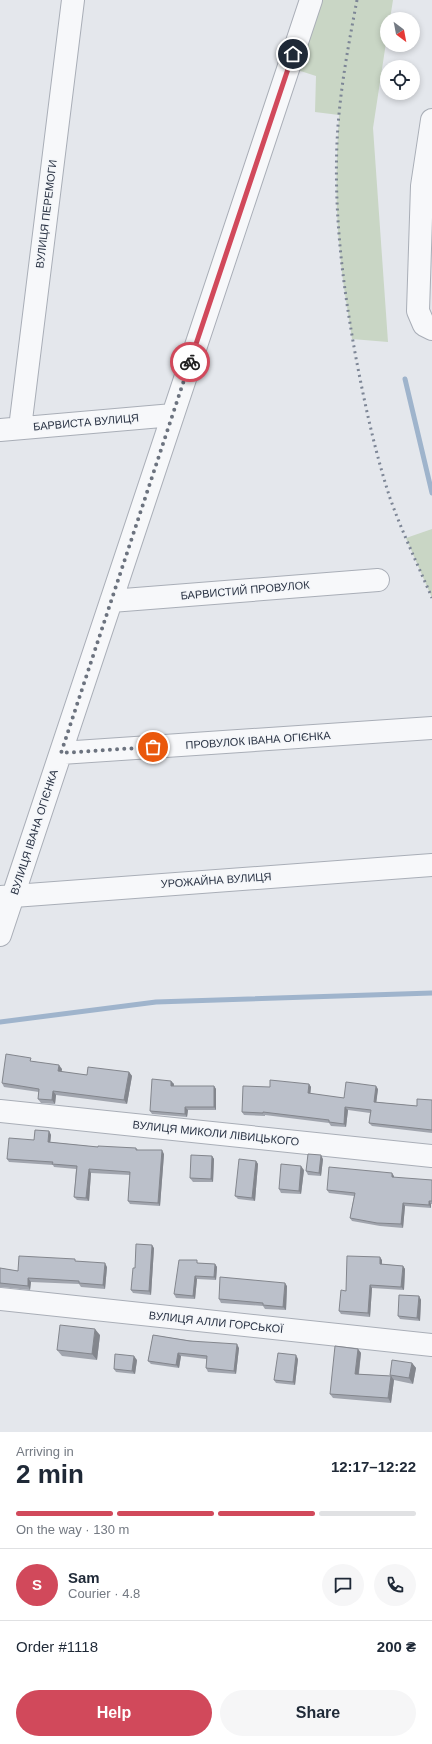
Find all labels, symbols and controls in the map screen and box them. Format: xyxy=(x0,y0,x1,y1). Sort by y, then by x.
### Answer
north arrow xyxy=(380,12,420,52)
map controls xyxy=(380,12,420,100)
pin xyxy=(276,37,310,71)
icon: home xyxy=(282,43,304,65)
button: locate xyxy=(380,60,420,100)
street label: ВУЛИЦЯ ПЕРЕМОГИ xyxy=(33,159,59,269)
courier xyxy=(170,342,210,382)
icon: bike xyxy=(179,351,201,373)
street label: БАРВИСТА ВУЛИЦЯ xyxy=(33,411,139,433)
street label: БАРВИСТИЙ ПРОВУЛОК xyxy=(180,578,311,602)
street label: ПРОВУЛОК ІВАНА ОГІЄНКА xyxy=(185,729,332,751)
pin xyxy=(136,730,170,764)
icon: bag xyxy=(142,736,164,758)
street label: ВУЛИЦЯ ІВАНА ОГІЄНКА xyxy=(8,767,60,896)
street label: УРОЖАЙНА ВУЛИЦЯ xyxy=(160,870,272,890)
street label: ВУЛИЦЯ МИКОЛИ ЛІВИЦЬКОГО xyxy=(132,1118,300,1148)
street label: ВУЛИЦЯ АЛЛИ ГОРСЬКОЇ xyxy=(148,1309,285,1335)
text: Arriving in xyxy=(16,1444,74,1459)
text: 12:17–12:22 xyxy=(331,1458,416,1475)
text: 2 min xyxy=(16,1459,84,1489)
text: On the way · 130 m xyxy=(16,1522,129,1537)
button: chat xyxy=(322,1564,364,1606)
button: phone xyxy=(374,1564,416,1606)
text: Sam xyxy=(68,1569,100,1586)
text: S xyxy=(32,1576,42,1593)
text: Courier · 4.8 xyxy=(68,1586,140,1601)
text: Order #1118 xyxy=(16,1638,98,1655)
text: 200 ₴ xyxy=(377,1638,416,1655)
button: Help xyxy=(16,1690,212,1736)
button: Share xyxy=(220,1690,416,1736)

